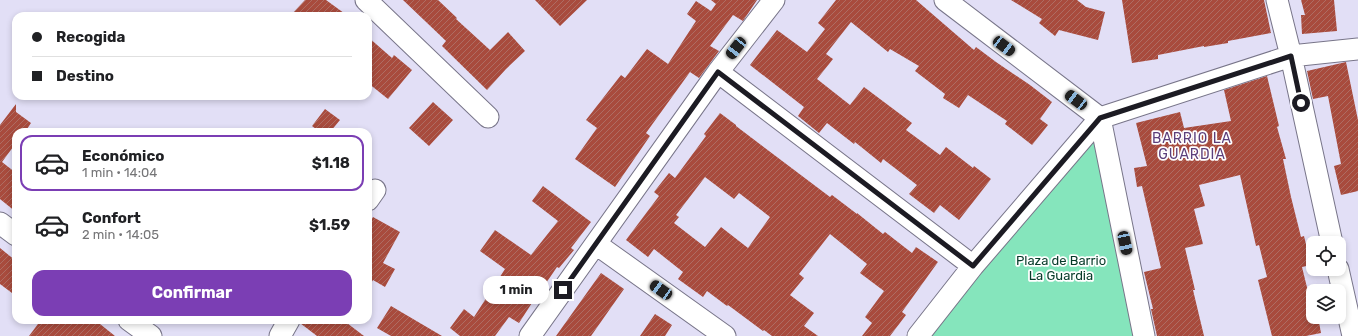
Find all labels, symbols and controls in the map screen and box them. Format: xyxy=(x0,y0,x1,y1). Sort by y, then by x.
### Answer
text: Recogida xyxy=(56,28,125,46)
car xyxy=(991,34,1017,58)
car xyxy=(724,35,748,61)
text: Destino xyxy=(56,67,114,85)
car xyxy=(1063,88,1089,112)
route start xyxy=(1292,94,1310,112)
district label: BARRIO LA GUARDIA xyxy=(1152,130,1232,163)
icon: car xyxy=(34,145,70,181)
text: Económico xyxy=(82,147,164,165)
text: $1.18 xyxy=(312,154,350,172)
text: 1 min · 14:04 xyxy=(82,165,157,180)
icon: car xyxy=(34,207,70,243)
text: Confort xyxy=(82,209,141,227)
text: $1.59 xyxy=(309,216,350,234)
text: 2 min · 14:05 xyxy=(82,227,159,242)
car xyxy=(1117,230,1133,256)
map controls xyxy=(1306,236,1346,324)
button: locate xyxy=(1306,236,1346,276)
park label: Plaza de Barrio La Guardia xyxy=(1016,253,1106,283)
button: Confirmar xyxy=(32,270,352,316)
callout: 1 min xyxy=(483,276,549,304)
car xyxy=(648,278,674,302)
route end xyxy=(554,281,572,299)
text: 1 min xyxy=(499,282,533,297)
button: layers xyxy=(1306,284,1346,324)

